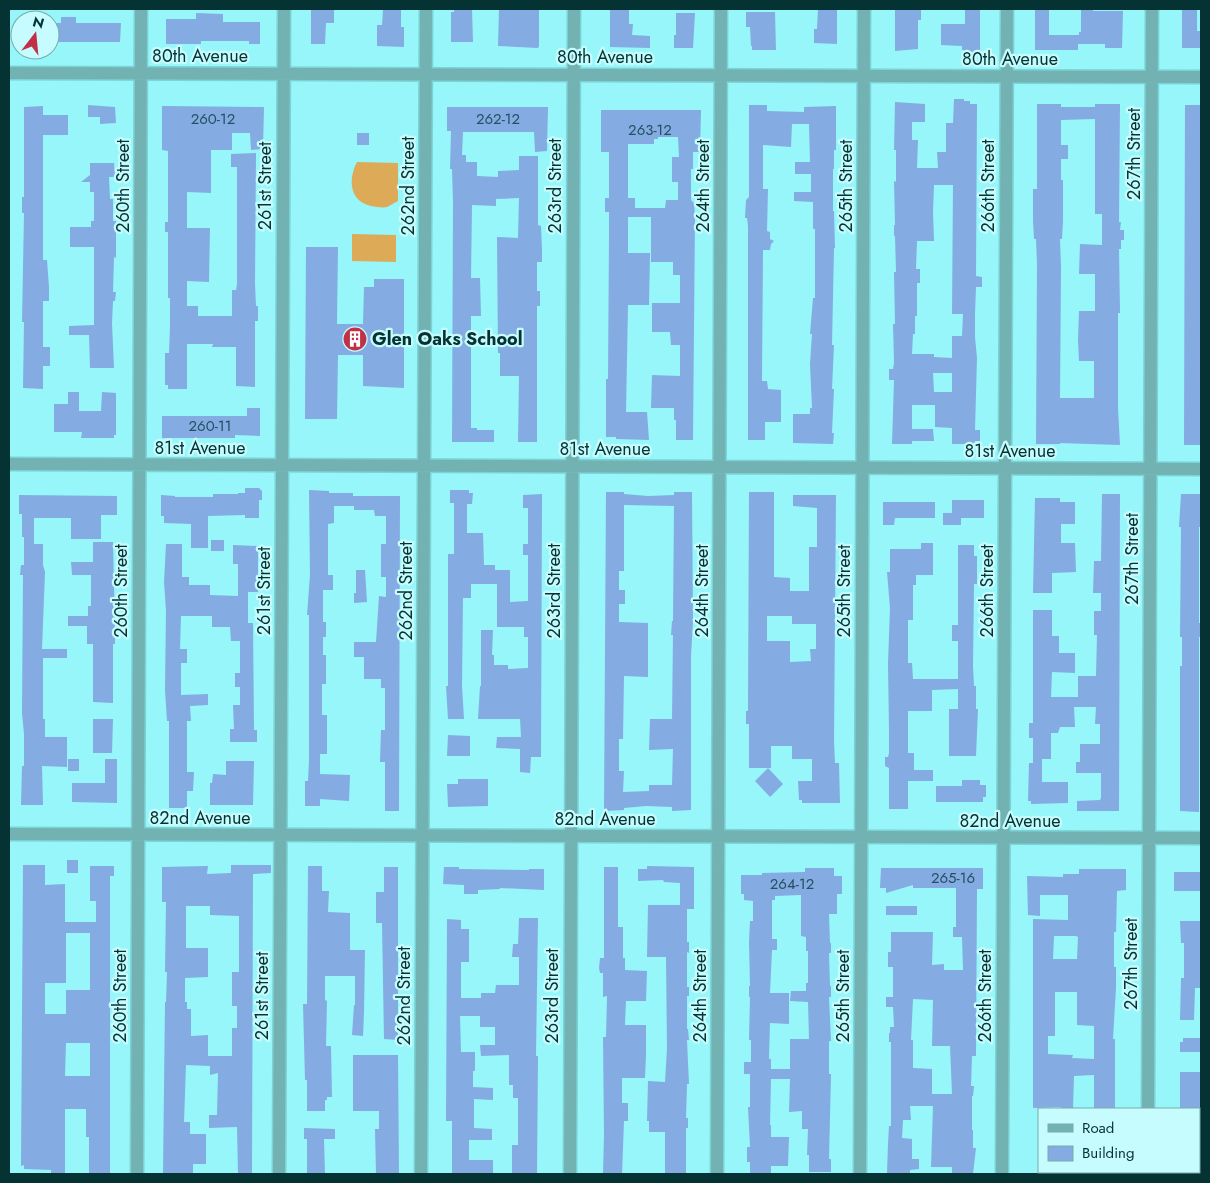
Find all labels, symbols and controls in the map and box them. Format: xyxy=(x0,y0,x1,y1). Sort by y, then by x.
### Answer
north arrow xyxy=(10,10,60,60)
text: N xyxy=(30,11,47,34)
street label: 80th Avenue xyxy=(152,43,248,69)
street label: 80th Avenue xyxy=(557,44,653,70)
street label: 80th Avenue xyxy=(962,46,1058,72)
street label: 267th Street xyxy=(1121,107,1147,200)
house number: 260-12 xyxy=(191,108,235,130)
house number: 262-12 xyxy=(476,108,520,130)
house number: 263-12 xyxy=(628,119,672,141)
street label: 262nd Street xyxy=(395,136,421,235)
street label: 263rd Street xyxy=(542,138,568,234)
street label: 260th Street xyxy=(110,139,136,233)
street label: 264th Street xyxy=(690,139,716,233)
street label: 265th Street xyxy=(833,139,859,232)
street label: 266th Street xyxy=(975,139,1001,233)
street label: 261st Street xyxy=(252,141,278,230)
building icon: Glen Oaks School xyxy=(342,326,368,352)
place label: Glen Oaks School xyxy=(372,326,523,352)
house number: 260-11 xyxy=(189,415,231,437)
street label: 81st Avenue xyxy=(155,435,245,461)
street label: 81st Avenue xyxy=(560,436,650,462)
street label: 81st Avenue xyxy=(965,438,1055,464)
street label: 267th Street xyxy=(1119,512,1145,605)
street label: 262nd Street xyxy=(393,541,419,640)
street label: 263rd Street xyxy=(541,543,567,639)
street label: 260th Street xyxy=(108,544,134,638)
street label: 264th Street xyxy=(689,544,715,638)
street label: 265th Street xyxy=(831,544,857,637)
street label: 266th Street xyxy=(974,544,1000,638)
street label: 261st Street xyxy=(251,546,277,635)
street label: 82nd Avenue xyxy=(149,805,251,831)
street label: 82nd Avenue xyxy=(554,806,656,832)
street label: 82nd Avenue xyxy=(959,808,1061,834)
house number: 265-16 xyxy=(931,867,975,889)
house number: 264-12 xyxy=(770,873,814,895)
street label: 267th Street xyxy=(1118,917,1144,1010)
street label: 262nd Street xyxy=(391,946,417,1045)
street label: 263rd Street xyxy=(539,948,565,1044)
street label: 260th Street xyxy=(107,949,133,1043)
street label: 264th Street xyxy=(687,949,713,1043)
street label: 265th Street xyxy=(830,949,856,1042)
street label: 266th Street xyxy=(972,949,998,1043)
street label: 261st Street xyxy=(249,951,275,1040)
legend xyxy=(1038,1108,1200,1173)
text: Road xyxy=(1082,1117,1114,1139)
text: Building xyxy=(1082,1142,1134,1164)

